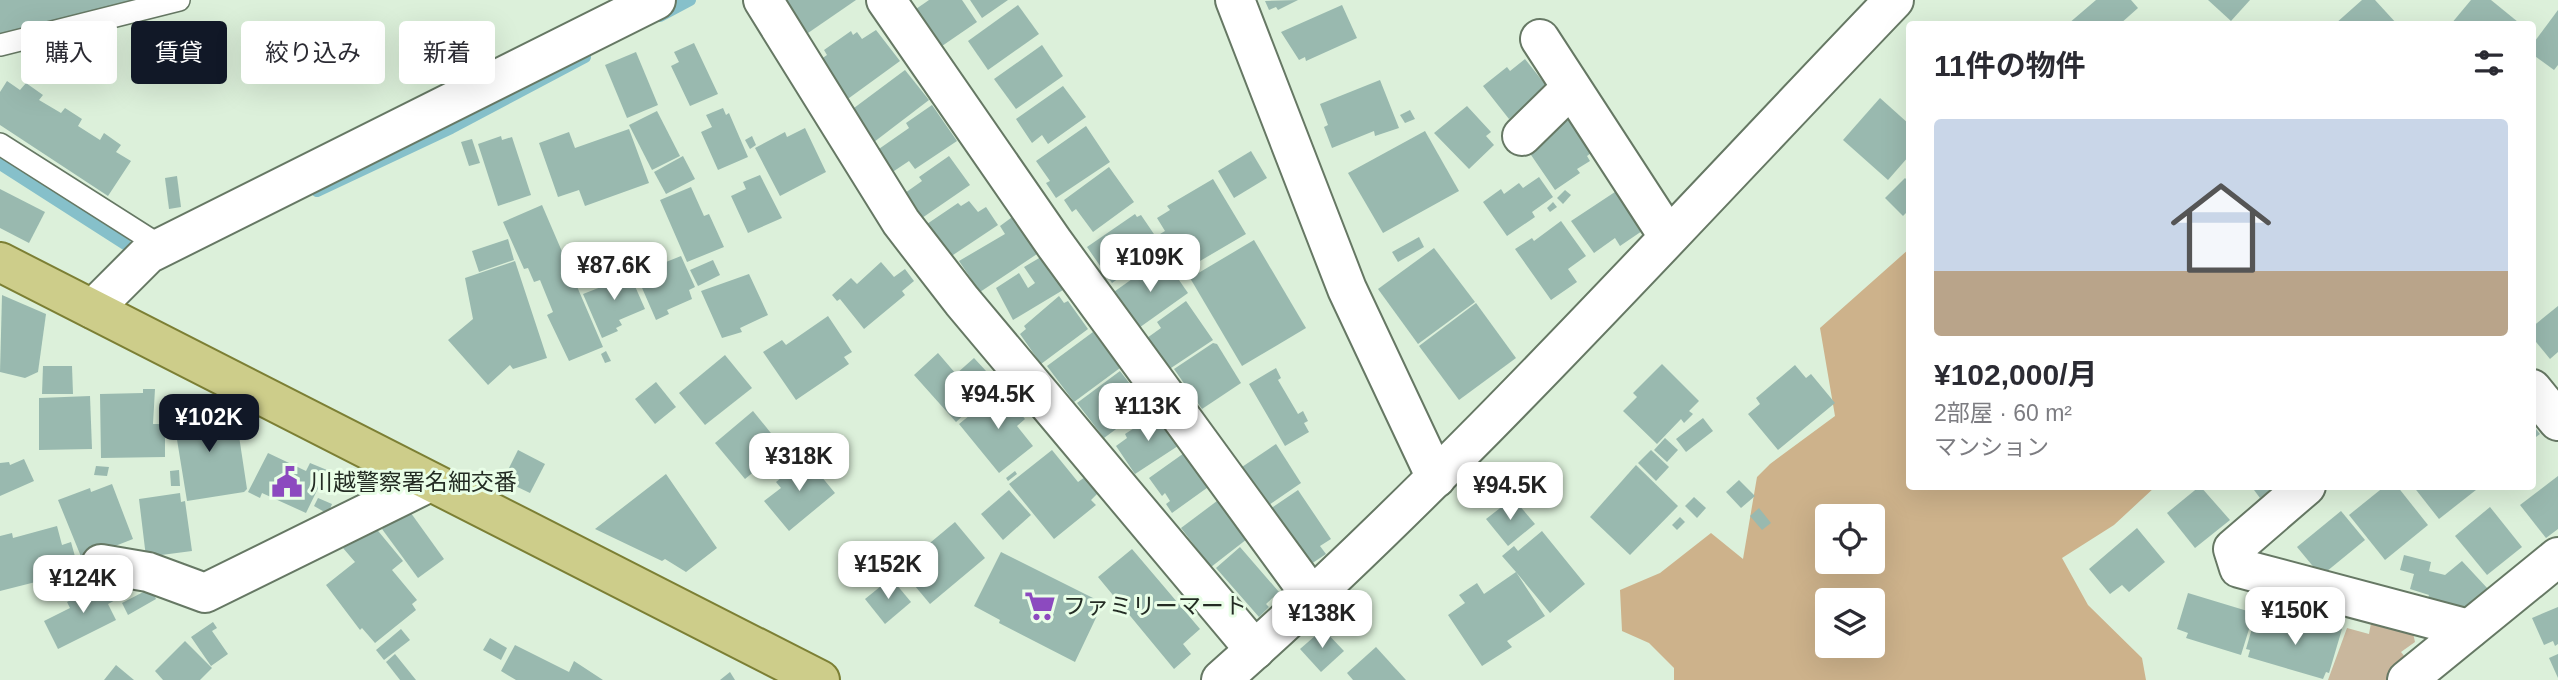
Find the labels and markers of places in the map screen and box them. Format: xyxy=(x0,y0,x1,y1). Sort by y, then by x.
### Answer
pin: ¥109K xyxy=(1101,234,1199,294)
pin: ¥87.6K xyxy=(557,243,671,302)
pin: ¥94.5K xyxy=(941,372,1055,431)
pin: ¥113K xyxy=(1099,384,1197,443)
pin: ¥102K xyxy=(160,394,258,454)
pin: ¥318K xyxy=(750,434,848,493)
pin: ¥94.5K xyxy=(1453,462,1567,522)
public building icon: 川越警察署名細交番 xyxy=(270,465,304,499)
place label: 川越警察署名細交番 xyxy=(310,469,517,495)
pin: ¥152K xyxy=(839,542,937,601)
pin: ¥124K xyxy=(34,556,132,615)
pin: ¥150K xyxy=(2246,588,2344,647)
supermarket icon: ファミリーマート xyxy=(1023,589,1057,623)
pin: ¥138K xyxy=(1273,590,1371,650)
place label: ファミリーマート xyxy=(1063,593,1247,619)

